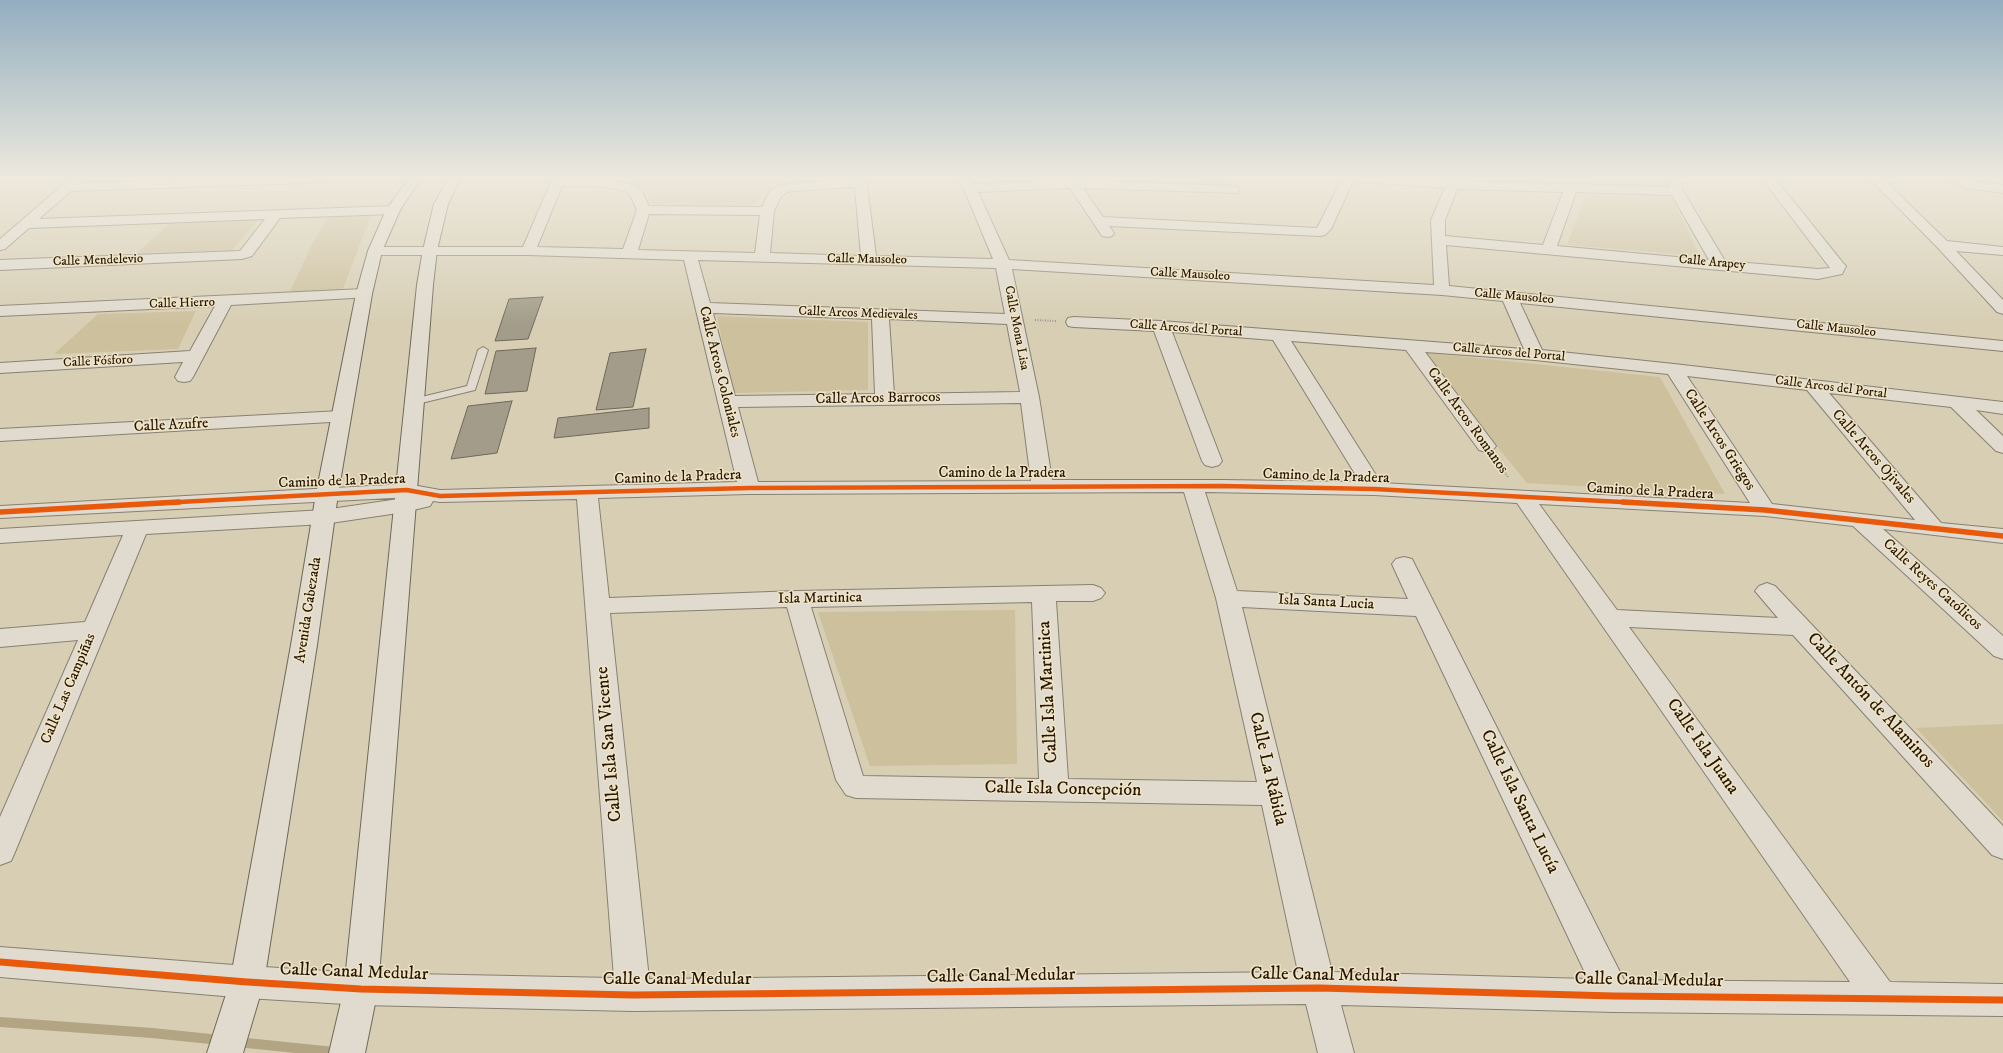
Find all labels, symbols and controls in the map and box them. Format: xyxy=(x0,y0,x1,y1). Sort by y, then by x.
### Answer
street label: Calle Mendelevio xyxy=(53,252,143,270)
street label: Calle Mausoleo xyxy=(827,252,907,268)
street label: Calle Arapey xyxy=(1678,252,1746,274)
street label: Calle Mausoleo xyxy=(1150,265,1230,285)
street label: Calle Mona Lisa xyxy=(1000,284,1032,372)
street label: Calle Mausoleo xyxy=(1473,286,1555,308)
street label: Calle Hierro xyxy=(149,295,215,313)
street label: Calle Arcos Medievales xyxy=(798,304,918,324)
street label: Calle Arcos Coloniales xyxy=(694,305,744,439)
street label: Calle Arcos del Portal xyxy=(1129,317,1243,341)
street label: Calle Mausoleo xyxy=(1795,317,1877,341)
street label: Calle Arcos del Portal xyxy=(1452,340,1566,366)
street label: Calle Fósforo xyxy=(63,352,133,372)
street label: Calle Arcos Romanos xyxy=(1422,364,1512,478)
street label: Calle Arcos del Portal xyxy=(1774,373,1888,403)
street label: Calle Arcos Griegos xyxy=(1679,386,1759,494)
street label: Calle Arcos Barrocos xyxy=(815,389,941,409)
street label: Calle Arcos Ojivales xyxy=(1827,406,1919,508)
street label: Calle Azufre xyxy=(133,415,209,437)
street label: Camino de la Pradera xyxy=(938,465,1066,483)
street label: Camino de la Pradera xyxy=(1262,466,1390,488)
street label: Camino de la Pradera xyxy=(614,467,742,489)
street label: Camino de la Pradera xyxy=(278,471,406,493)
street label: Camino de la Pradera xyxy=(1586,480,1714,504)
street label: Calle Reyes Católicos xyxy=(1878,536,1986,634)
street label: Avenida Cabezada xyxy=(292,556,326,664)
street label: Isla Martinica xyxy=(778,589,862,609)
street label: Isla Santa Lucia xyxy=(1277,591,1375,615)
street label: Calle Isla Martinica xyxy=(1034,620,1064,764)
street label: Calle Antón de Alaminos xyxy=(1802,629,1938,773)
street label: Calle Las Campiñas xyxy=(38,631,100,747)
street label: Calle Isla San Vicente xyxy=(592,665,628,823)
street label: Calle Isla Juana xyxy=(1661,695,1743,799)
street label: Calle La Rábida xyxy=(1243,710,1291,828)
street label: Calle Isla Santa Lucía xyxy=(1475,727,1563,877)
street label: Calle Isla Concepción xyxy=(984,778,1142,802)
street label: Calle Canal Medular xyxy=(279,960,429,986)
street label: Calle Canal Medular xyxy=(1250,964,1400,988)
street label: Calle Canal Medular xyxy=(926,965,1076,989)
street label: Calle Canal Medular xyxy=(603,969,751,991)
street label: Calle Canal Medular xyxy=(1574,969,1724,993)

